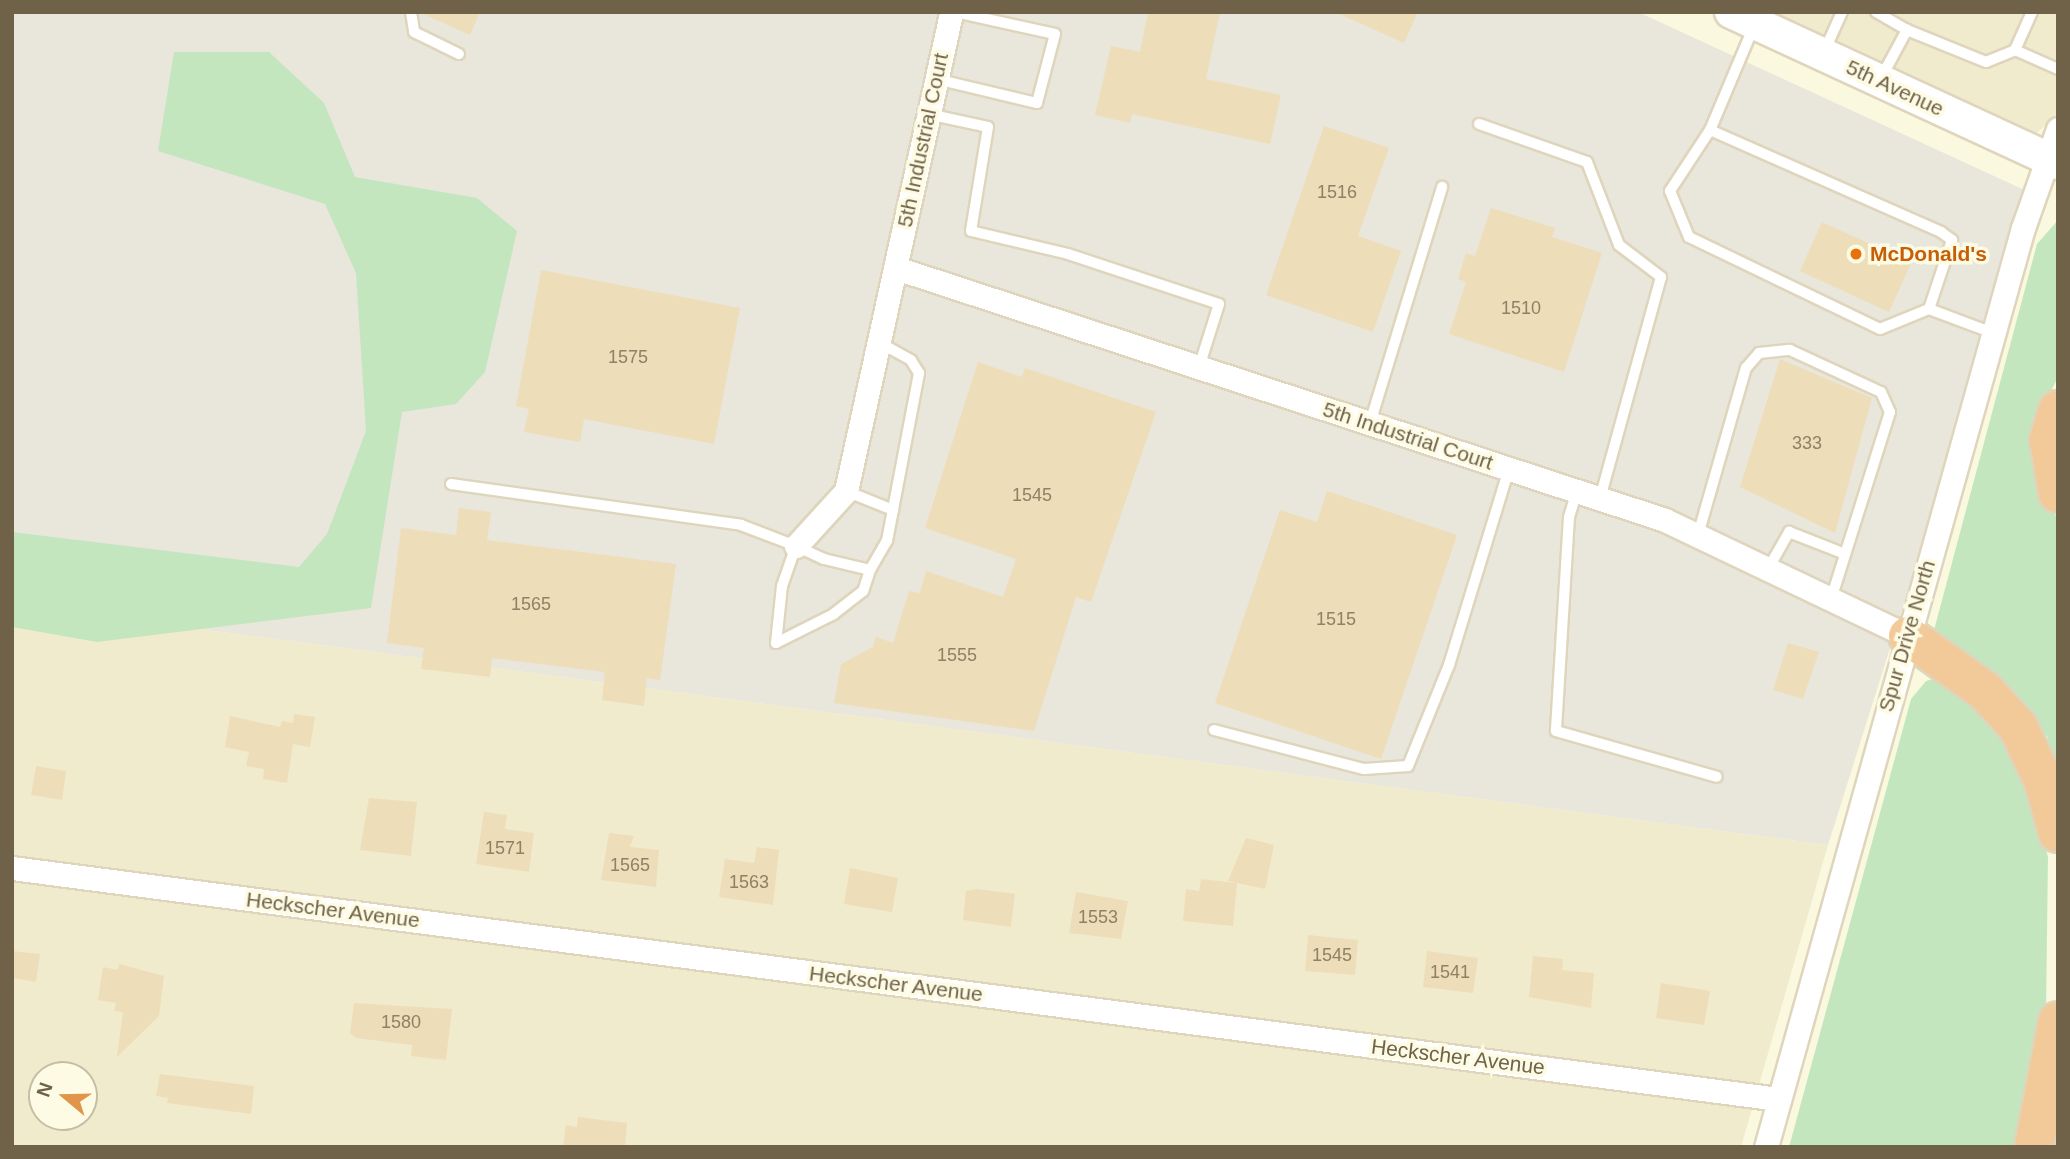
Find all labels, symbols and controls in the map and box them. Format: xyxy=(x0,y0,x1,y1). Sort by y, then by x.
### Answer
street label: 5th Industrial Court xyxy=(892,51,954,229)
street label: 5th Avenue xyxy=(1842,54,1948,122)
house number: 1516 xyxy=(1317,181,1357,203)
place label: McDonald's xyxy=(1870,241,1987,267)
marker: McDonald's xyxy=(1848,246,1864,262)
house number: 1510 xyxy=(1501,297,1541,319)
house number: 1575 xyxy=(608,346,648,368)
street label: 5th Industrial Court xyxy=(1320,397,1496,475)
house number: 333 xyxy=(1792,432,1822,454)
house number: 1545 xyxy=(1012,484,1052,506)
street label: Spur Drive North xyxy=(1873,557,1941,715)
house number: 1565 xyxy=(511,593,551,615)
house number: 1515 xyxy=(1316,608,1356,630)
house number: 1555 xyxy=(937,644,977,666)
house number: 1571 xyxy=(485,837,525,859)
house number: 1565 xyxy=(610,854,650,876)
house number: 1563 xyxy=(729,871,769,893)
street label: Heckscher Avenue xyxy=(244,887,422,933)
house number: 1553 xyxy=(1078,906,1118,928)
house number: 1545 xyxy=(1312,944,1352,966)
street label: Heckscher Avenue xyxy=(807,961,985,1007)
house number: 1541 xyxy=(1430,961,1470,983)
house number: 1580 xyxy=(381,1011,421,1033)
street label: Heckscher Avenue xyxy=(1369,1034,1547,1080)
north arrow xyxy=(28,1061,98,1131)
text: N xyxy=(32,1080,57,1100)

